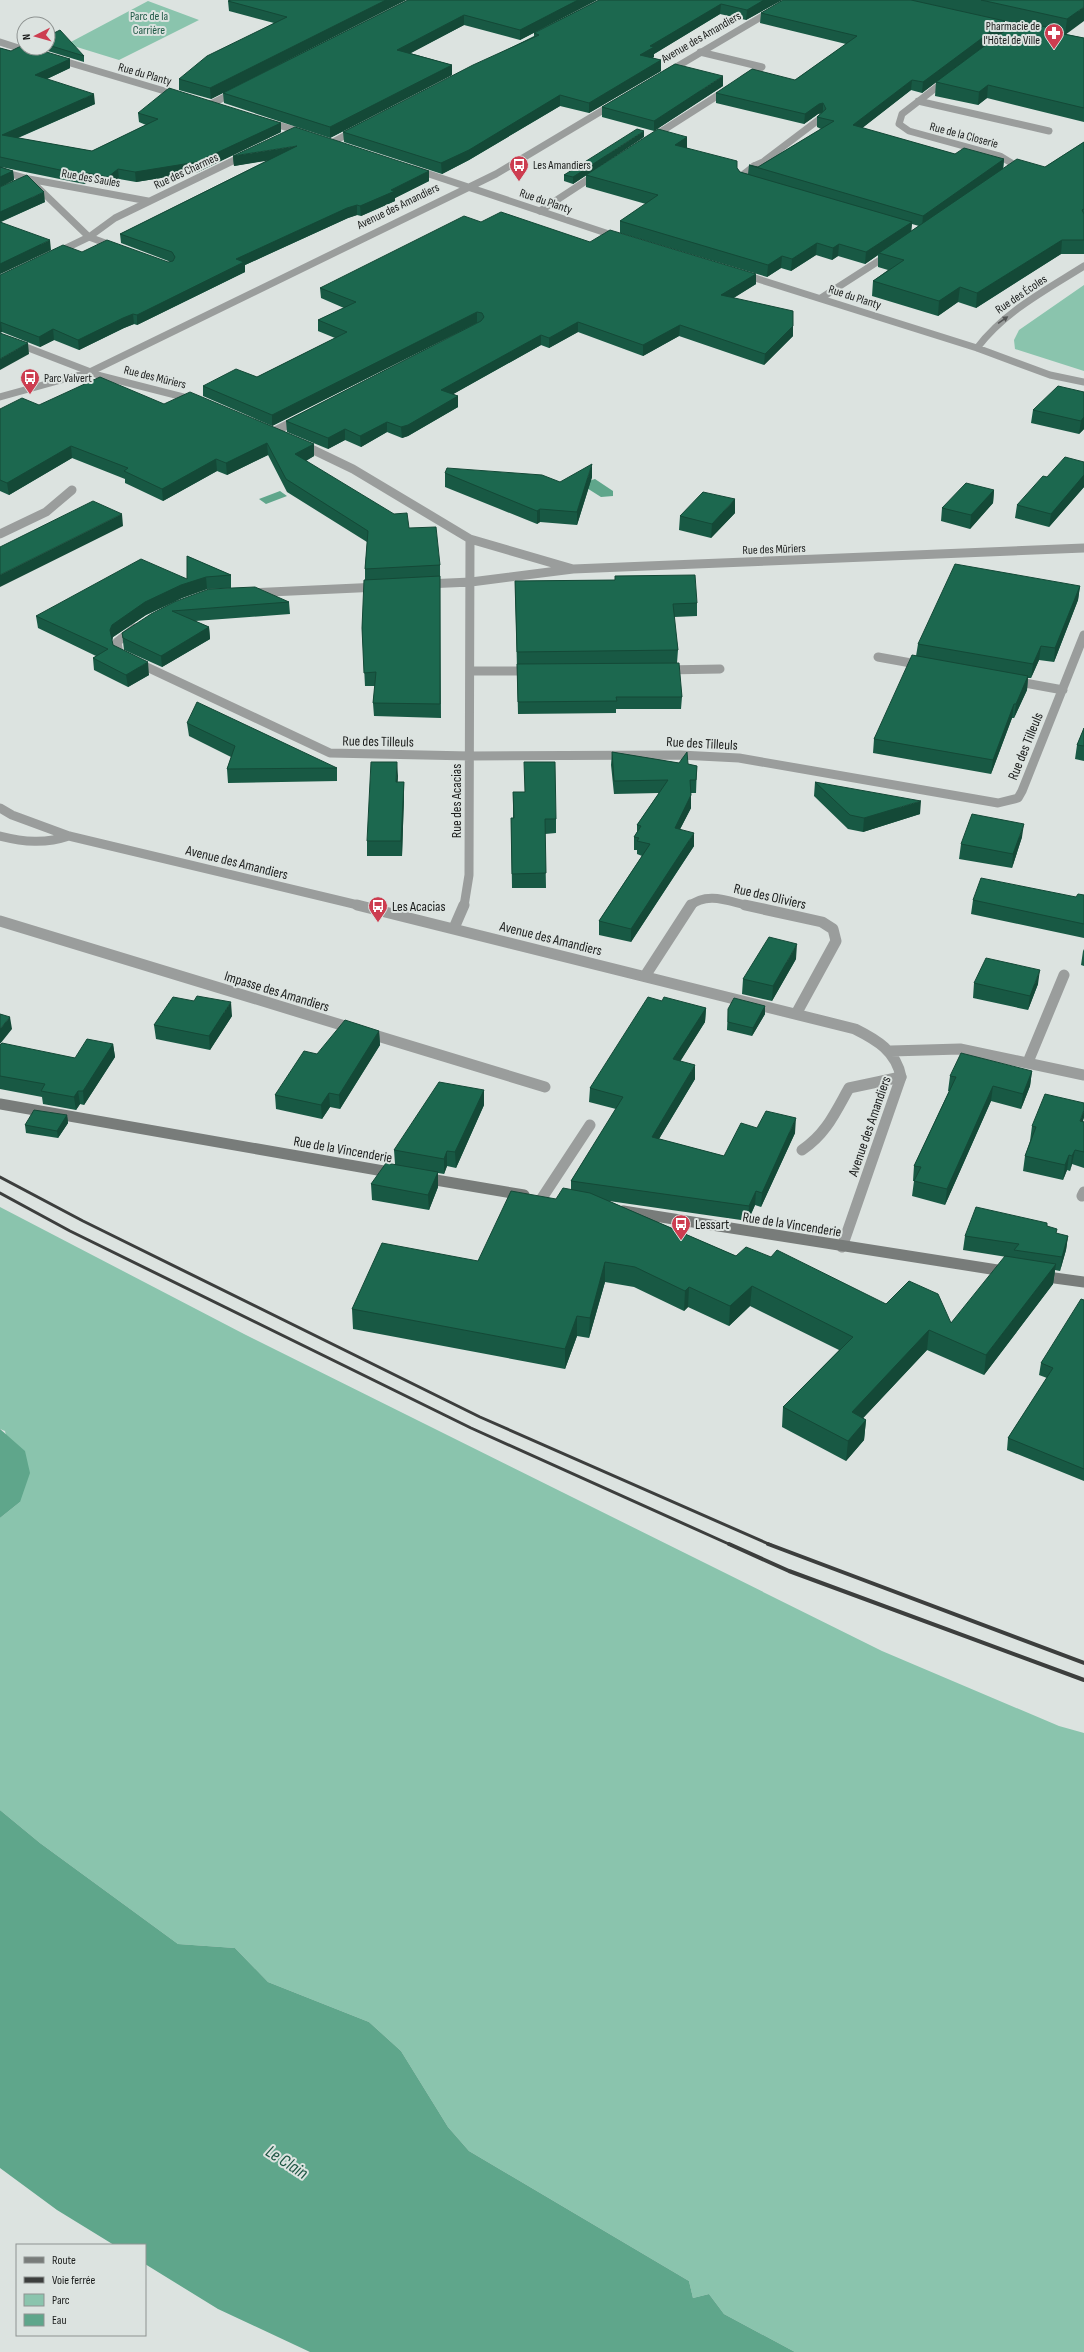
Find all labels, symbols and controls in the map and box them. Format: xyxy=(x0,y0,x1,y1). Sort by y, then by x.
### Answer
park label: Parc de la Carrière xyxy=(130,9,168,38)
street label: Avenue des Amandiers xyxy=(658,9,744,67)
north arrow xyxy=(16,16,56,56)
place label: Pharmacie de l'Hôtel de Ville xyxy=(984,19,1040,48)
pharmacy icon: Pharmacie de l'Hôtel de Ville xyxy=(1043,22,1065,50)
text: N xyxy=(20,33,33,41)
street label: Rue du Planty xyxy=(117,60,174,89)
street label: Rue de la Closerie xyxy=(928,119,1000,152)
street label: Rue des Charmes xyxy=(152,150,221,193)
bus stop icon: Les Amandiers xyxy=(508,154,530,182)
place label: Les Amandiers xyxy=(533,158,591,173)
street label: Rue des Saules xyxy=(60,166,122,191)
street label: Avenue des Amandiers xyxy=(354,180,442,233)
street label: Rue du Planty xyxy=(518,185,574,218)
street label: Rue des Écoles xyxy=(992,272,1050,317)
street label: Rue du Planty xyxy=(827,282,884,313)
one-way arrow xyxy=(998,316,1008,324)
street label: Rue des Mûriers xyxy=(122,363,188,392)
bus stop icon: Parc Valvert xyxy=(19,367,41,395)
place label: Parc Valvert xyxy=(44,371,92,386)
street label: Rue des Mûriers xyxy=(742,541,806,558)
street label: Rue des Tilleuls xyxy=(1004,710,1047,783)
street label: Rue des Tilleuls xyxy=(342,732,414,751)
street label: Rue des Tilleuls xyxy=(666,733,738,754)
street label: Rue des Acacias xyxy=(448,764,465,838)
street label: Avenue des Amandiers xyxy=(183,841,290,883)
street label: Rue des Oliviers xyxy=(732,880,808,913)
bus stop icon: Les Acacias xyxy=(367,895,389,923)
place label: Les Acacias xyxy=(392,898,446,915)
street label: Avenue des Amandiers xyxy=(497,917,604,959)
street label: Impasse des Amandiers xyxy=(222,967,331,1016)
street label: Avenue des Amandiers xyxy=(844,1074,895,1179)
street label: Rue de la Vincenderie xyxy=(292,1132,394,1167)
street label: Rue de la Vincenderie xyxy=(741,1208,843,1241)
bus stop icon: Lessart xyxy=(670,1213,692,1241)
place label: Lessart xyxy=(695,1216,729,1233)
water label: Le Clain xyxy=(262,2141,312,2184)
legend xyxy=(16,2244,146,2336)
text: Route xyxy=(52,2253,76,2268)
text: Voie ferrée xyxy=(52,2273,96,2288)
text: Parc xyxy=(52,2293,70,2308)
text: Eau xyxy=(52,2313,66,2328)

